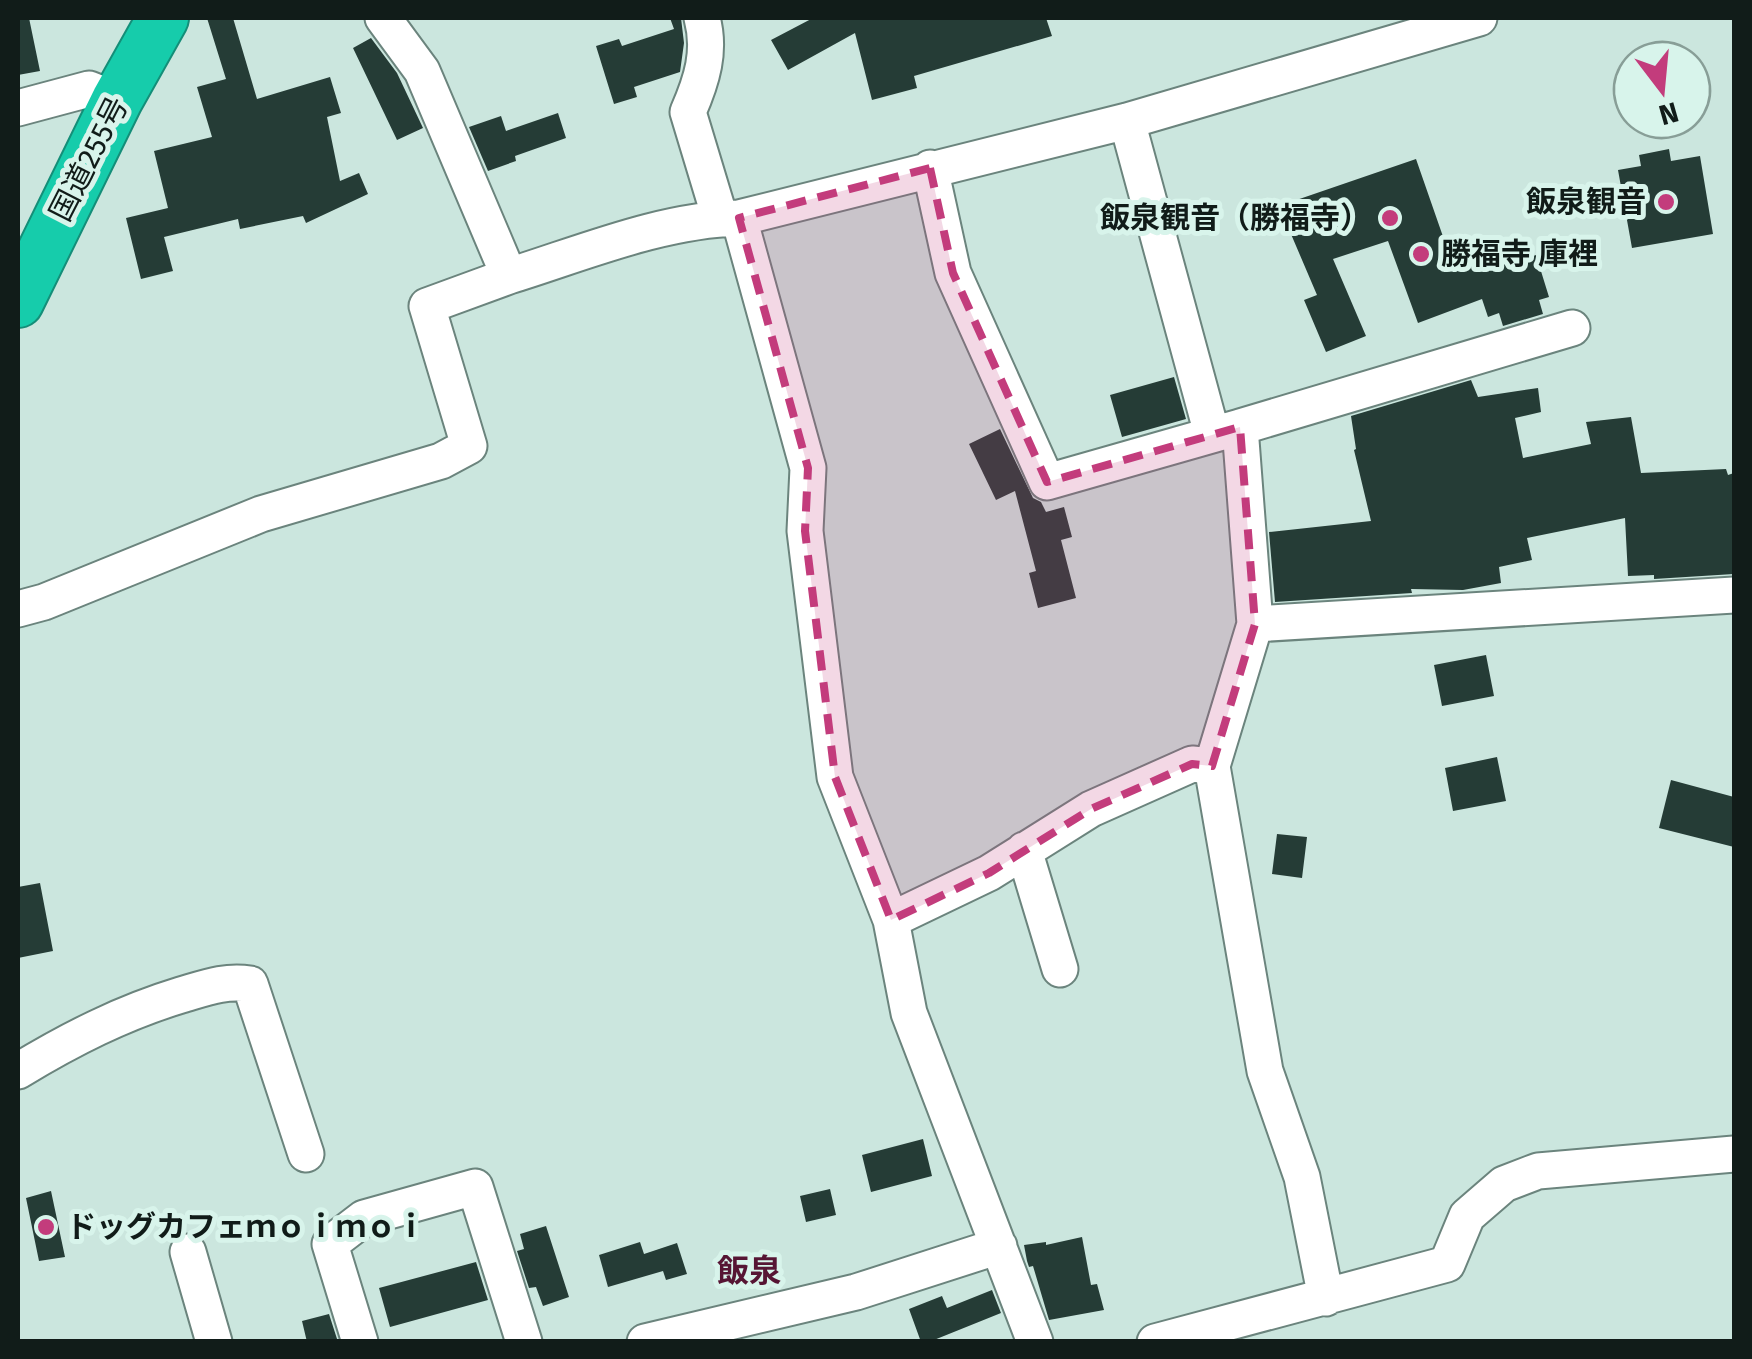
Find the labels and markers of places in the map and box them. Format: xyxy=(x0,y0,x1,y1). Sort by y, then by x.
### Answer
place label: 飯泉観音 xyxy=(1526,184,1646,220)
marker: 飯泉観音 xyxy=(1655,191,1677,213)
place label: 飯泉観音（勝福寺） xyxy=(1100,200,1370,236)
marker: 飯泉観音（勝福寺） xyxy=(1379,207,1401,229)
place label: 勝福寺 庫裡 xyxy=(1441,236,1598,272)
marker: 勝福寺 庫裡 xyxy=(1410,243,1432,265)
place label: ドッグカフェｍｏｉｍｏｉ xyxy=(66,1209,426,1245)
marker: ドッグカフェｍｏｉｍｏｉ xyxy=(35,1216,57,1238)

